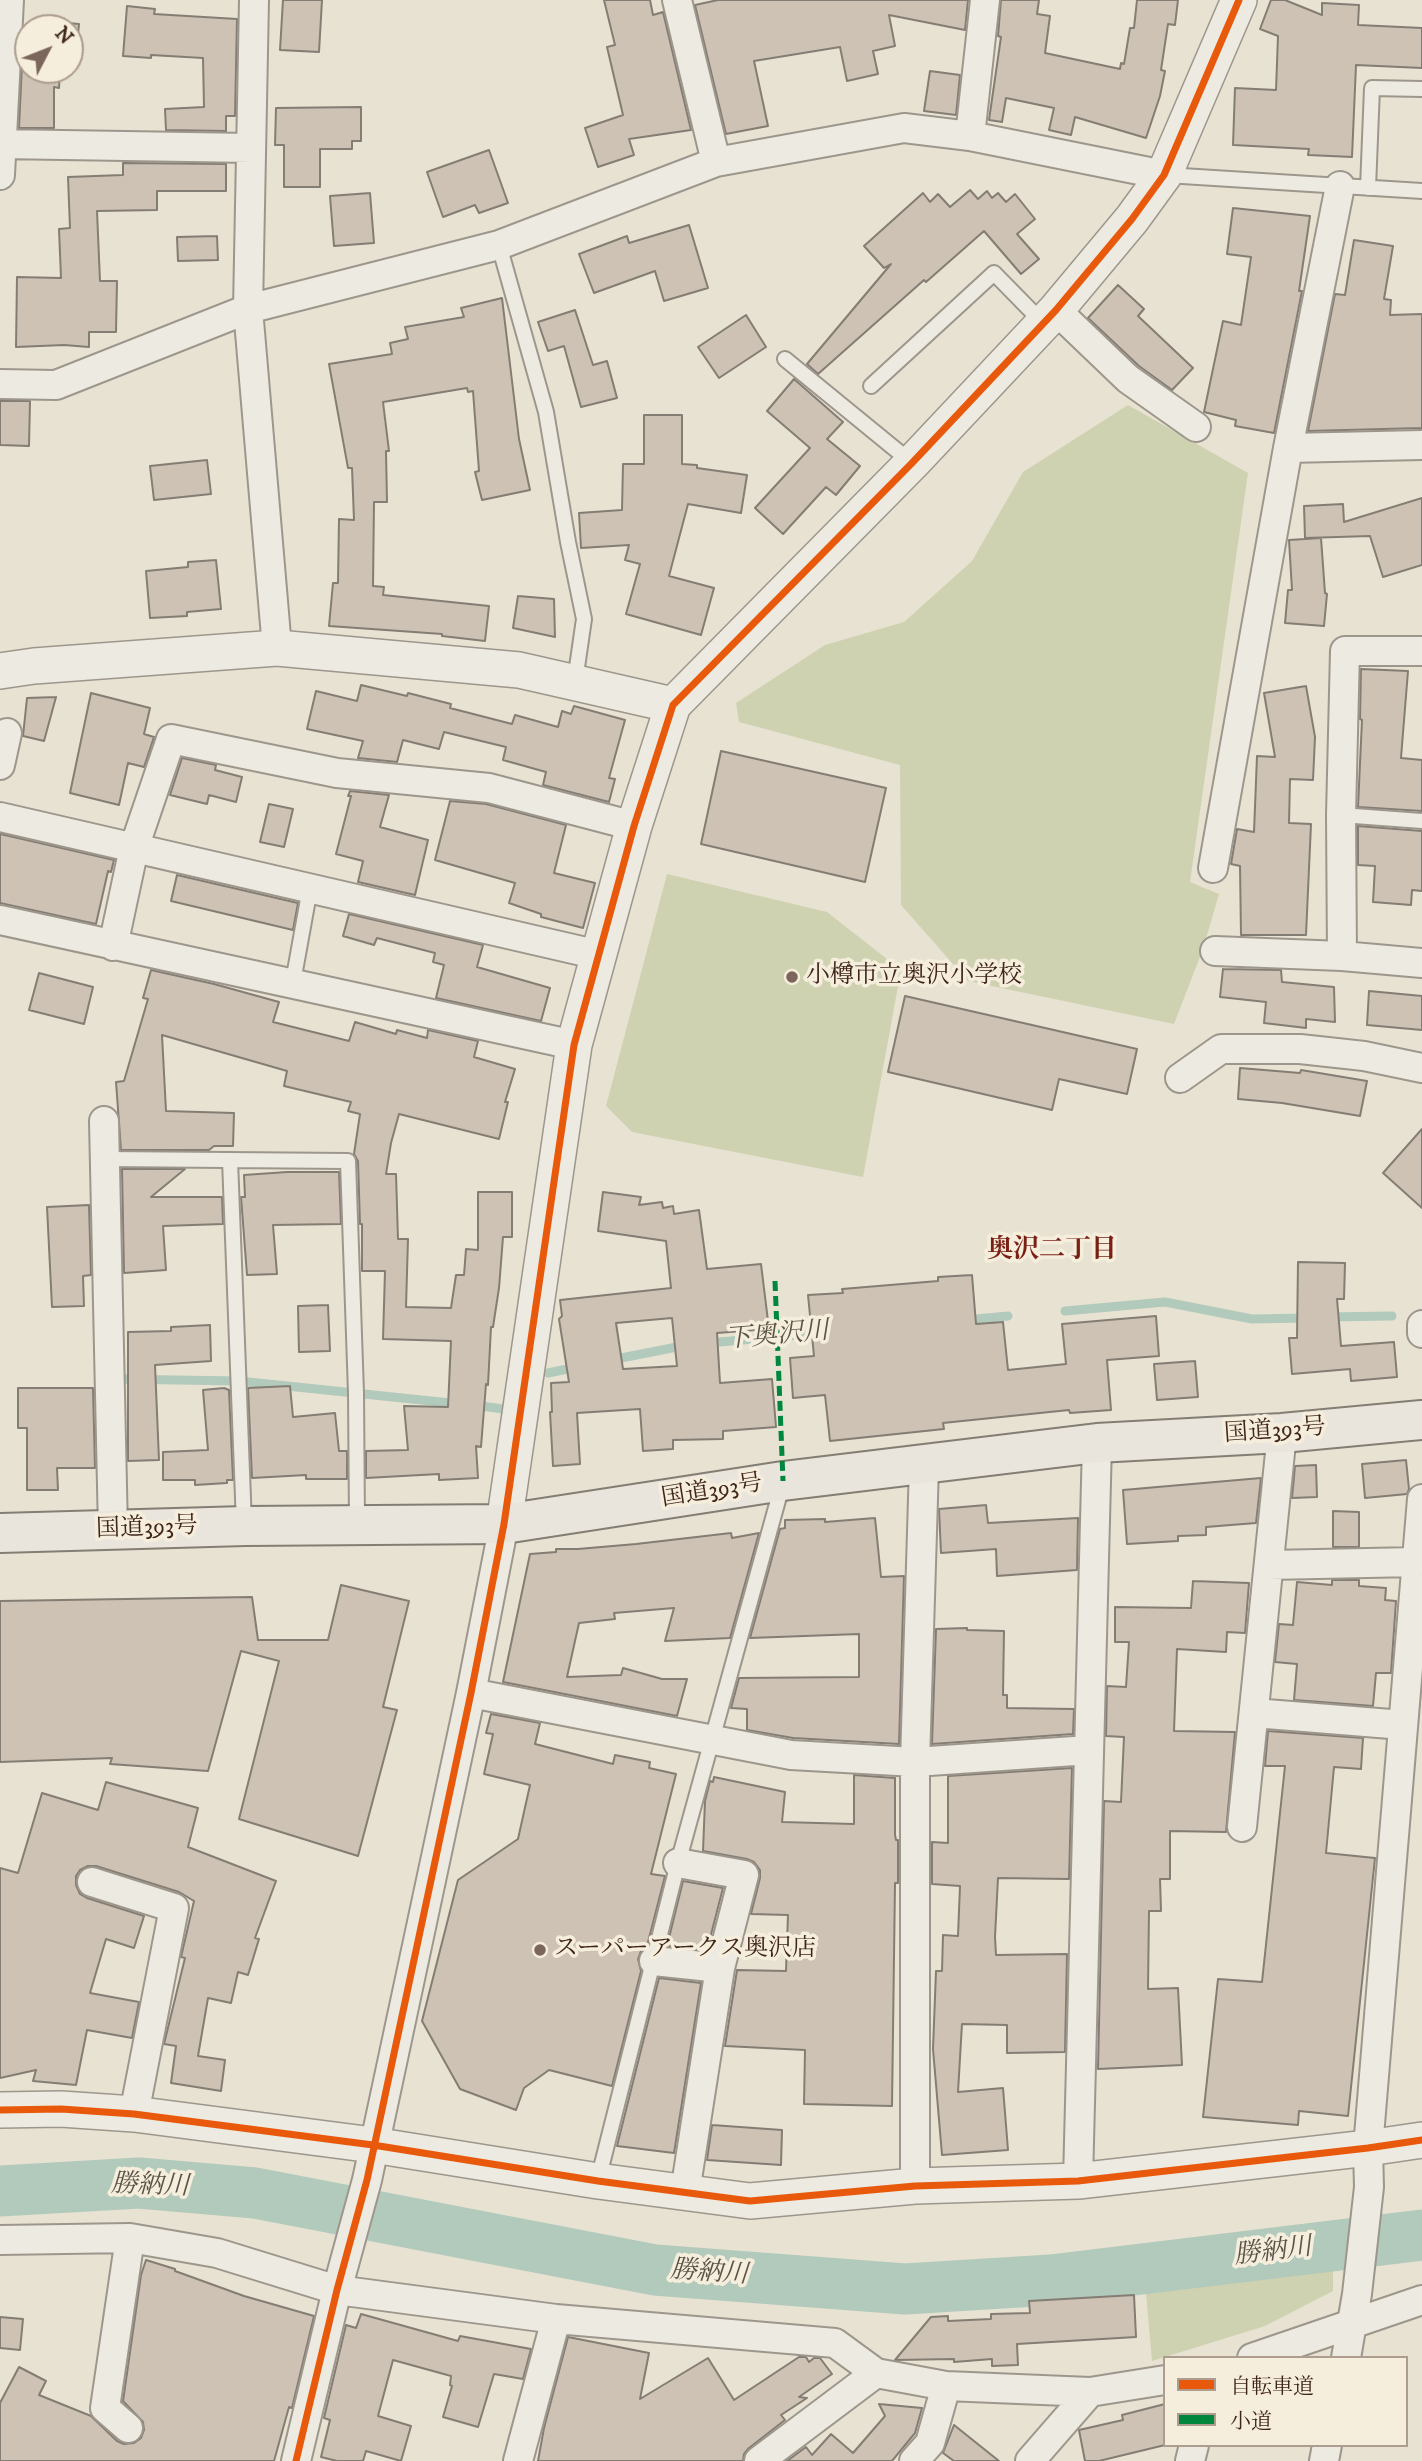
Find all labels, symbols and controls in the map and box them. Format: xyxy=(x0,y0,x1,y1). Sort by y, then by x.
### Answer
north arrow xyxy=(14,14,84,84)
text: N xyxy=(50,22,77,49)
place label: 小樽市立奥沢小学校 xyxy=(806,963,1022,991)
marker: 小樽市立奥沢小学校 xyxy=(784,969,800,985)
district label: 奥沢二丁目 xyxy=(987,1236,1117,1268)
water label: 下奥沢川 xyxy=(724,1317,830,1357)
street label: 国道393号 xyxy=(1223,1414,1327,1450)
street label: 国道393号 xyxy=(659,1470,765,1514)
street label: 国道393号 xyxy=(96,1513,198,1545)
place label: スーパーアークス奥沢店 xyxy=(554,1936,816,1964)
marker: スーパーアークス奥沢店 xyxy=(532,1942,548,1958)
water label: 勝納川 xyxy=(110,2170,190,2204)
water label: 勝納川 xyxy=(1232,2233,1314,2273)
water label: 勝納川 xyxy=(669,2256,749,2292)
legend xyxy=(1163,2356,1408,2447)
text: 自転車道 xyxy=(1230,2374,1314,2400)
text: 小道 xyxy=(1230,2409,1272,2435)

